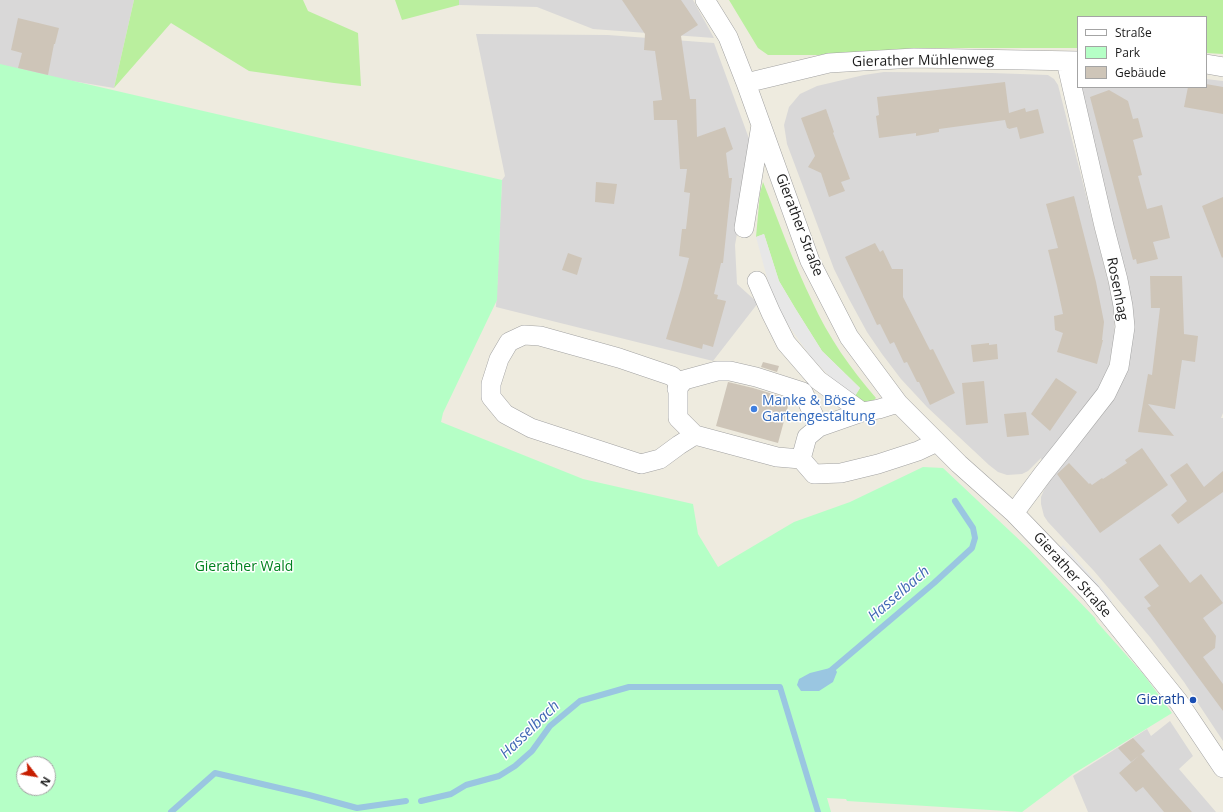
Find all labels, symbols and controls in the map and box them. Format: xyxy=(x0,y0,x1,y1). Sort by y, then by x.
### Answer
legend xyxy=(1077,16,1207,88)
text: Straße xyxy=(1115,24,1152,41)
text: Park xyxy=(1115,44,1140,61)
street label: Gierather Mühlenweg xyxy=(852,51,994,71)
text: Gebäude xyxy=(1115,64,1166,81)
street label: Gierather Straße xyxy=(772,171,826,279)
street label: Rosenhag xyxy=(1103,256,1131,322)
place label: Manke & Böse Gartengestaltung xyxy=(762,393,875,426)
marker: Manke & Böse Gartengestaltung xyxy=(749,404,759,414)
street label: Gierather Straße xyxy=(1029,529,1115,621)
park label: Gierather Wald xyxy=(195,559,293,575)
water label: Hasselbach xyxy=(865,562,933,626)
place label: Gierath xyxy=(1136,692,1185,708)
marker: Gierath xyxy=(1188,695,1198,705)
water label: Hasselbach xyxy=(497,697,563,763)
north arrow xyxy=(16,756,56,796)
text: N xyxy=(37,774,55,790)

